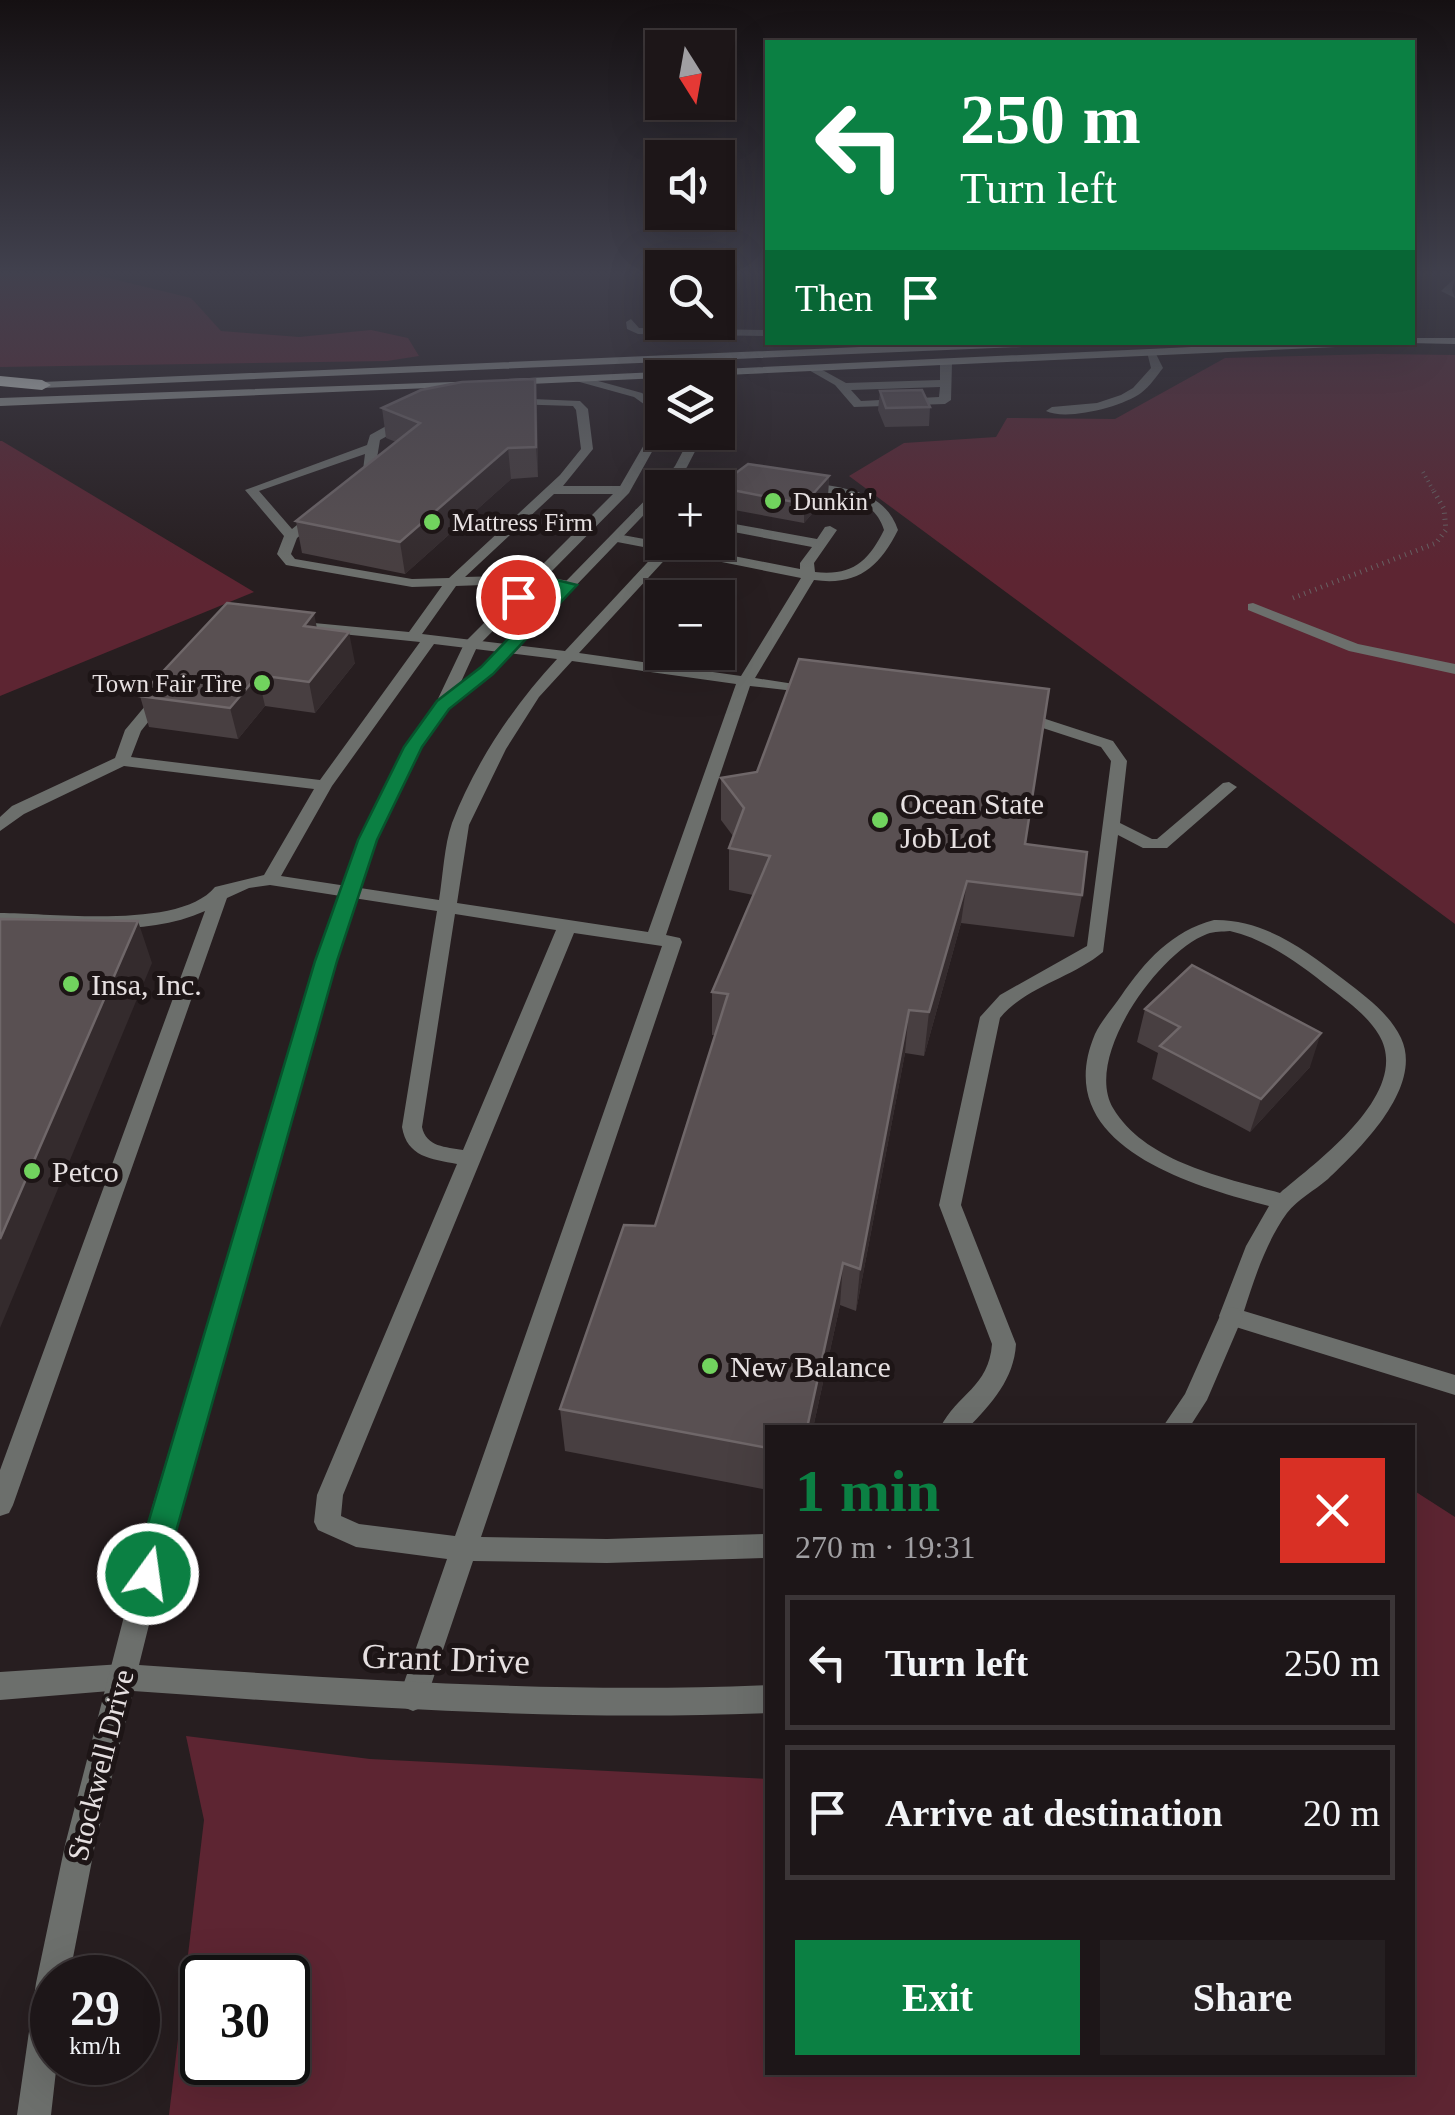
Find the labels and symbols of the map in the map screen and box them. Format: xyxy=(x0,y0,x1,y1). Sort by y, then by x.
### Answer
north arrow xyxy=(645,30,735,120)
place label: Dunkin' xyxy=(793,488,873,515)
marker: Dunkin' xyxy=(762,490,784,512)
place label: Mattress Firm xyxy=(452,509,594,536)
marker: Mattress Firm xyxy=(421,511,443,533)
pin xyxy=(476,555,561,640)
place label: Town Fair Tire xyxy=(92,670,242,697)
marker: Town Fair Tire xyxy=(251,672,273,694)
place label: Ocean State Job Lot xyxy=(900,787,1044,854)
marker: Ocean State Job Lot xyxy=(869,809,891,831)
place label: Insa, Inc. xyxy=(91,968,202,1001)
marker: Insa, Inc. xyxy=(60,973,82,995)
place label: Petco xyxy=(52,1155,119,1188)
marker: Petco xyxy=(21,1160,43,1182)
place label: New Balance xyxy=(730,1350,891,1383)
marker: New Balance xyxy=(699,1355,721,1377)
position arrow xyxy=(96,1522,200,1626)
street label: Grant Drive xyxy=(361,1637,531,1681)
street label: Stockwell Drive xyxy=(60,1666,140,1864)
speed limit sign: 30 xyxy=(180,1955,310,2085)

